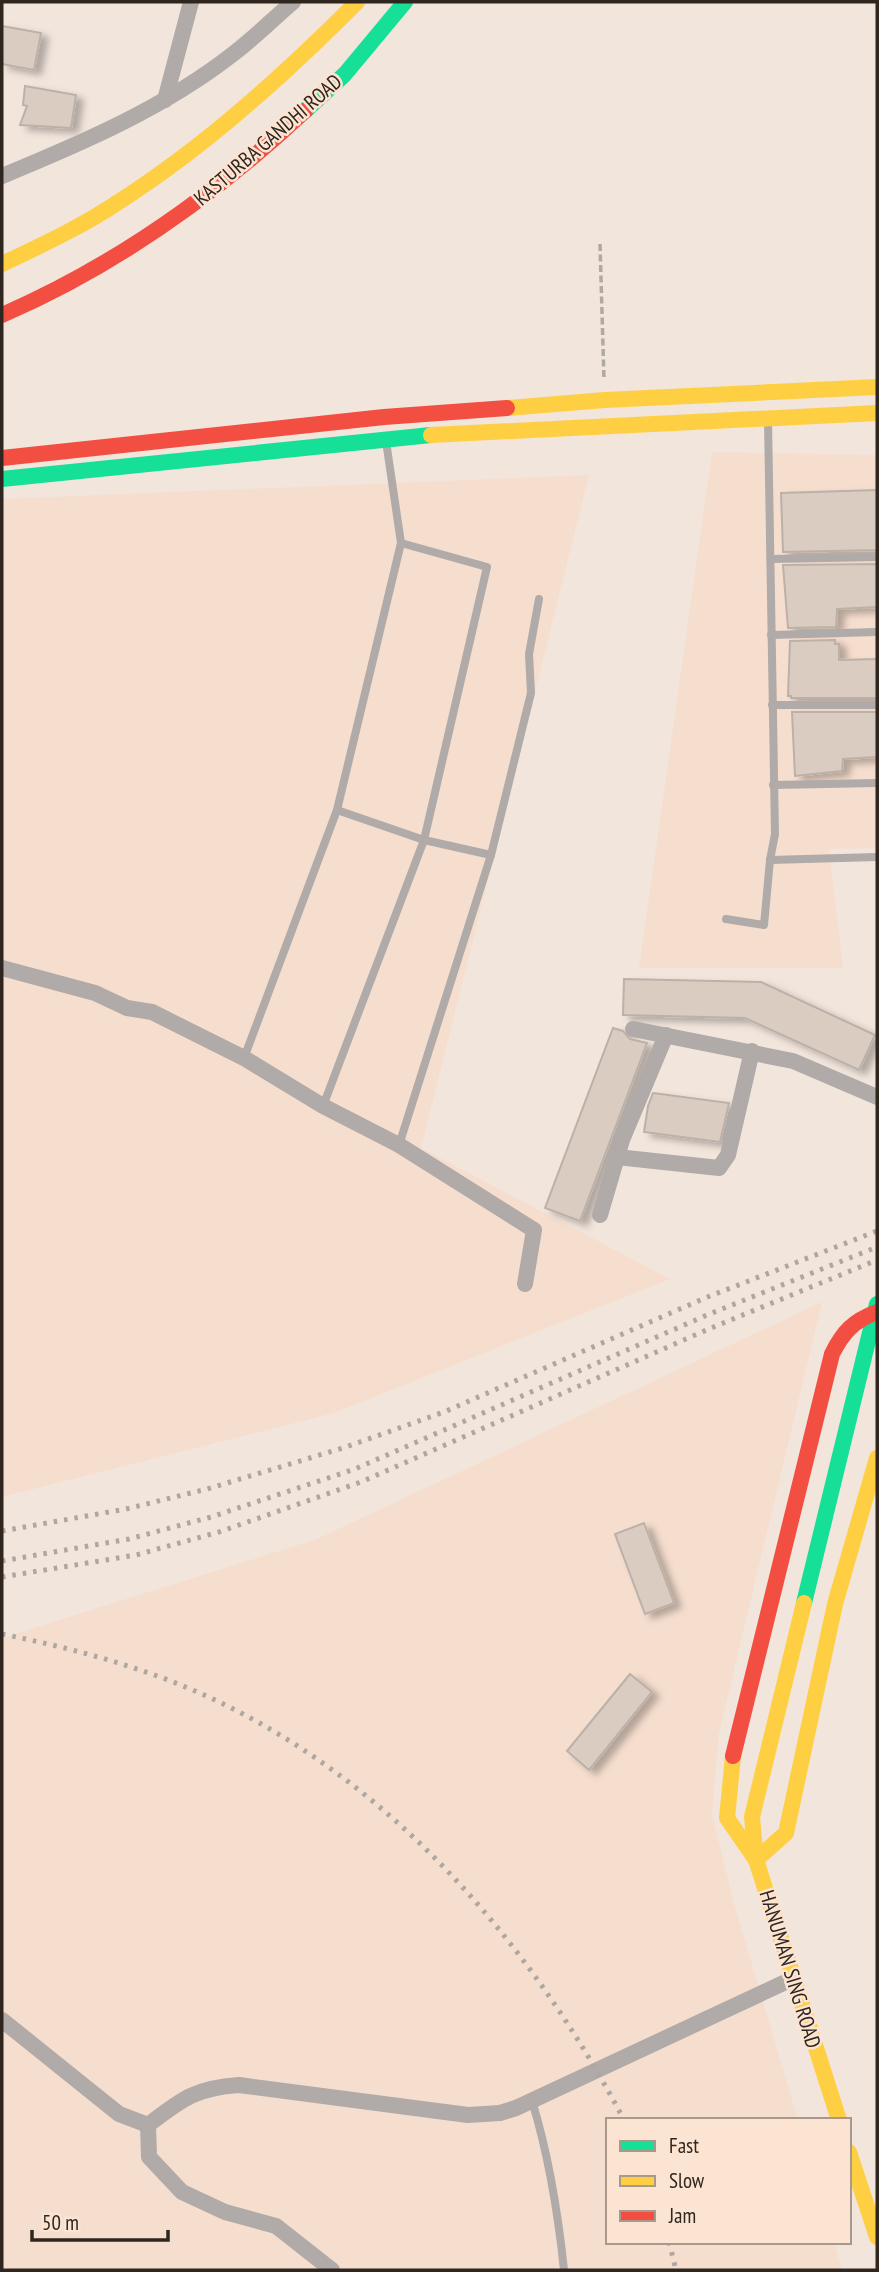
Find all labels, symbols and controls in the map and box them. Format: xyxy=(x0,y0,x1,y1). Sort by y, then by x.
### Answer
street label: KASTURBA GANDHI ROAD xyxy=(188,68,347,211)
street label: HANUMAN SING ROAD xyxy=(754,1886,827,2051)
legend xyxy=(606,2118,851,2244)
text: Fast xyxy=(669,2132,699,2159)
text: Slow xyxy=(669,2167,705,2194)
scale bar xyxy=(32,2198,168,2242)
text: Jam xyxy=(668,2202,696,2229)
text: 50 m xyxy=(42,2209,79,2236)

